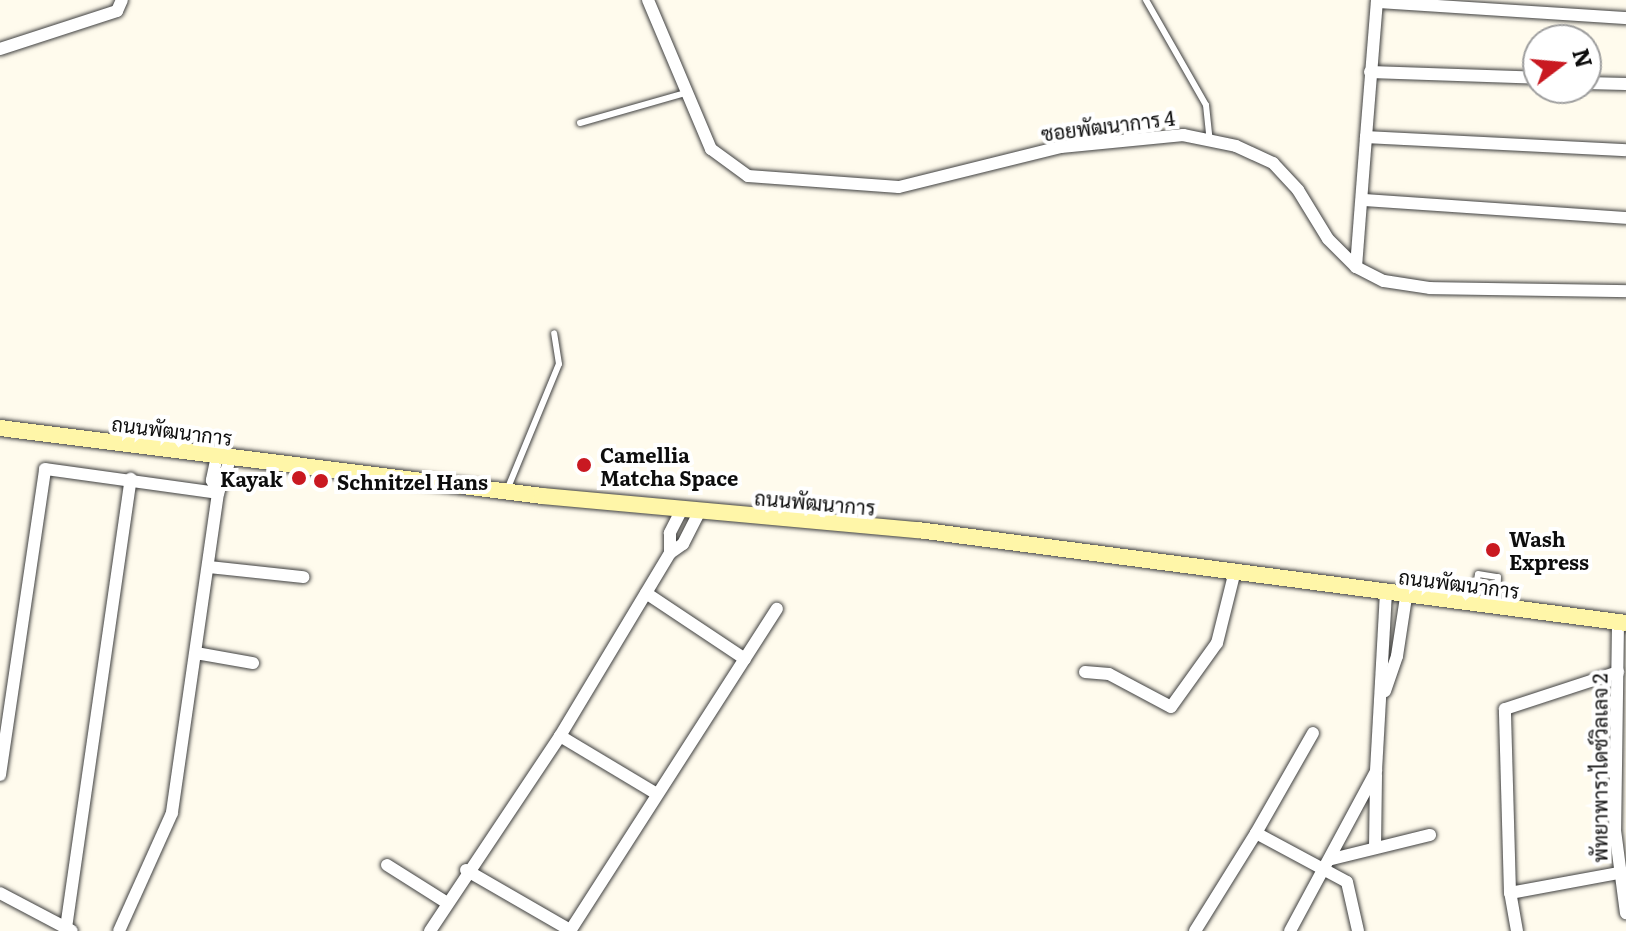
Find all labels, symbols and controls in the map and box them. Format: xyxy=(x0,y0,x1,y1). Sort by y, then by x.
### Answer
north arrow xyxy=(1522,24,1602,104)
text: N xyxy=(1565,44,1602,71)
street label: ซอยพัฒนาการ 4 xyxy=(1040,105,1176,145)
street label: ถนนพัฒนาการ xyxy=(110,411,234,449)
place label: Camellia Matcha Space xyxy=(600,442,738,489)
marker: Camellia Matcha Space xyxy=(575,456,593,474)
place label: Kayak xyxy=(220,466,283,490)
marker: Kayak xyxy=(290,469,308,487)
place label: Schnitzel Hans xyxy=(337,469,488,493)
marker: Schnitzel Hans xyxy=(312,472,330,490)
street label: ถนนพัฒนาการ xyxy=(753,485,877,519)
place label: Wash Express xyxy=(1509,526,1589,573)
marker: Wash Express xyxy=(1484,541,1502,559)
street label: ถนนพัฒนาการ xyxy=(1397,564,1521,602)
street label: พัทยาพาราไดซ์วิลเลจ 2 xyxy=(1587,673,1611,863)

